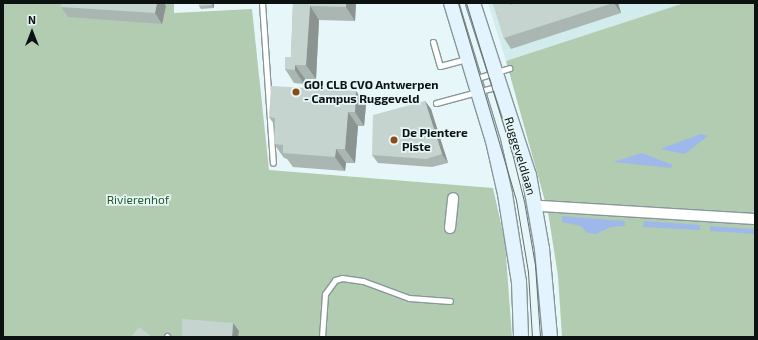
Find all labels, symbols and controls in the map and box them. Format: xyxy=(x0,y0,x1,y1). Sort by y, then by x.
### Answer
north arrow xyxy=(12,12,52,52)
text: N xyxy=(28,13,36,26)
place label: GO! CLB CVO Antwerpen - Campus Ruggeveld xyxy=(304,78,439,106)
marker: GO! CLB CVO Antwerpen - Campus Ruggeveld xyxy=(291,87,301,97)
street label: Ruggeveldlaan xyxy=(501,115,539,197)
place label: De Pientere Piste xyxy=(402,126,468,154)
marker: De Pientere Piste xyxy=(389,135,399,145)
park label: Rivierenhof xyxy=(107,193,169,207)

